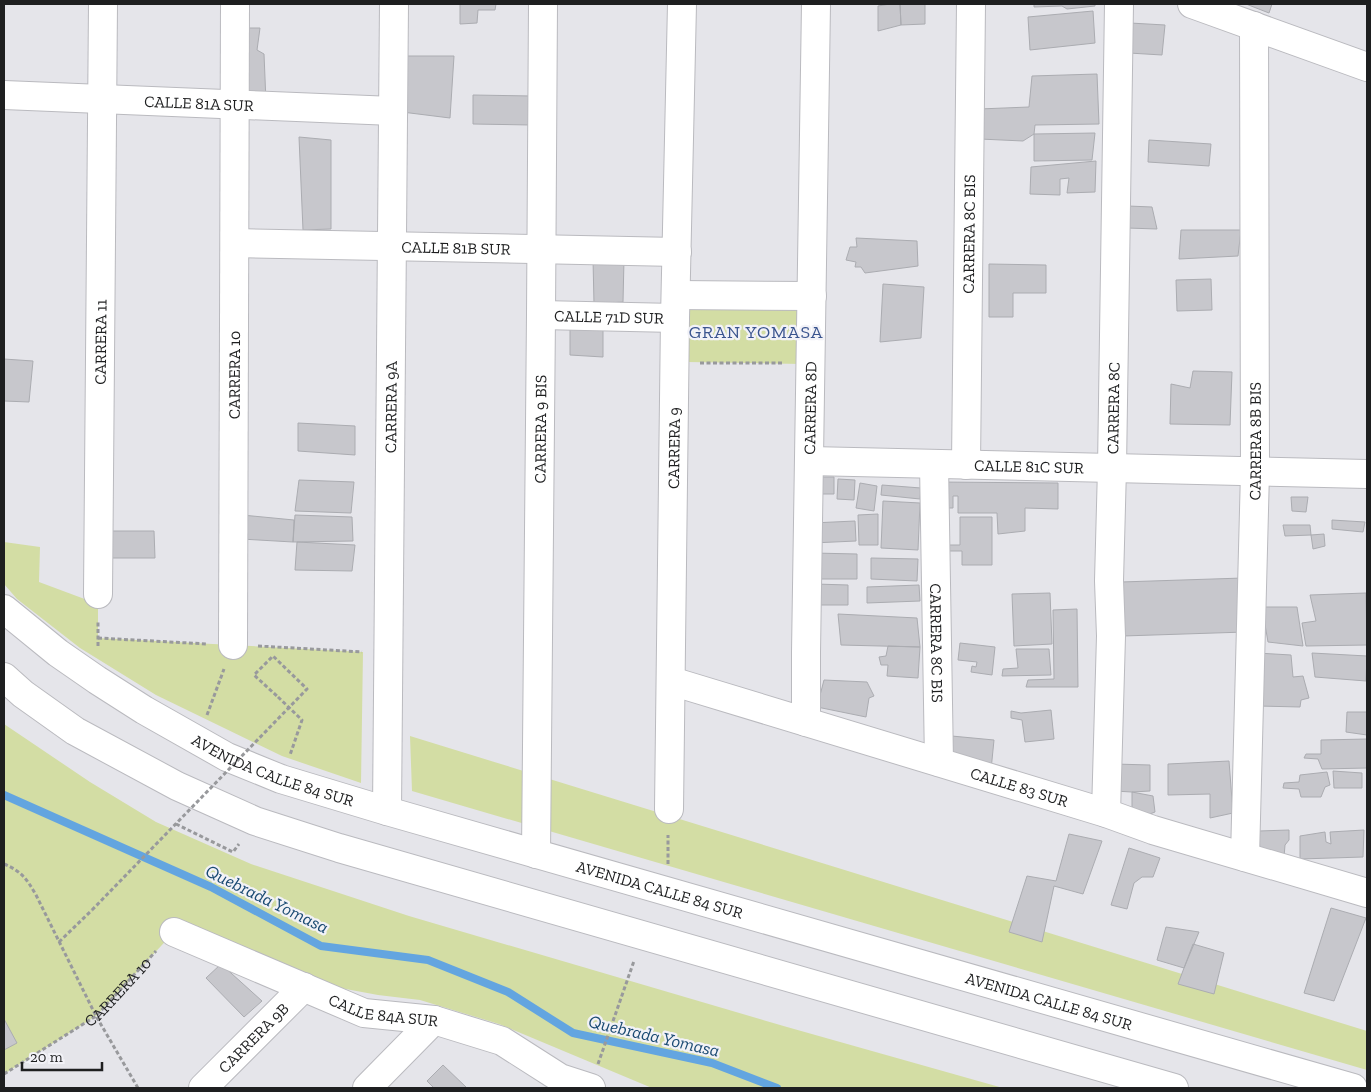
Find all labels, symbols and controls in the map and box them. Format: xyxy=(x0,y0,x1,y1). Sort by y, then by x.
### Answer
street label: CALLE 81A SUR xyxy=(144,91,254,115)
street label: CARRERA 8C BIS xyxy=(958,174,979,294)
street label: CALLE 81B SUR xyxy=(401,237,511,258)
street label: CARRERA 11 xyxy=(90,299,110,385)
street label: CALLE 71D SUR xyxy=(554,306,664,327)
district label: GRAN YOMASA xyxy=(689,321,823,343)
street label: CARRERA 10 xyxy=(224,331,243,419)
street label: CARRERA 9A xyxy=(381,360,400,453)
street label: CARRERA 8D xyxy=(800,361,820,455)
street label: CARRERA 8C xyxy=(1103,362,1123,454)
street label: CARRERA 9 BIS xyxy=(530,375,550,483)
street label: CARRERA 8B BIS xyxy=(1245,382,1265,501)
street label: CARRERA 9 xyxy=(663,407,683,489)
street label: CALLE 81C SUR xyxy=(974,455,1084,477)
street label: CARRERA 8C BIS xyxy=(927,583,948,703)
street label: AVENIDA CALLE 84 SUR xyxy=(189,730,356,810)
street label: CALLE 83 SUR xyxy=(968,763,1071,811)
street label: AVENIDA CALLE 84 SUR xyxy=(574,856,745,922)
water label: Quebrada Yomasa xyxy=(202,860,332,938)
street label: CARRERA 10 xyxy=(81,953,155,1030)
street label: AVENIDA CALLE 84 SUR xyxy=(964,968,1135,1034)
street label: CALLE 84A SUR xyxy=(326,990,439,1030)
street label: CARRERA 9B xyxy=(214,999,292,1077)
water label: Quebrada Yomasa xyxy=(586,1010,722,1062)
scale bar xyxy=(22,1040,102,1072)
text: 20 m xyxy=(30,1048,63,1066)

